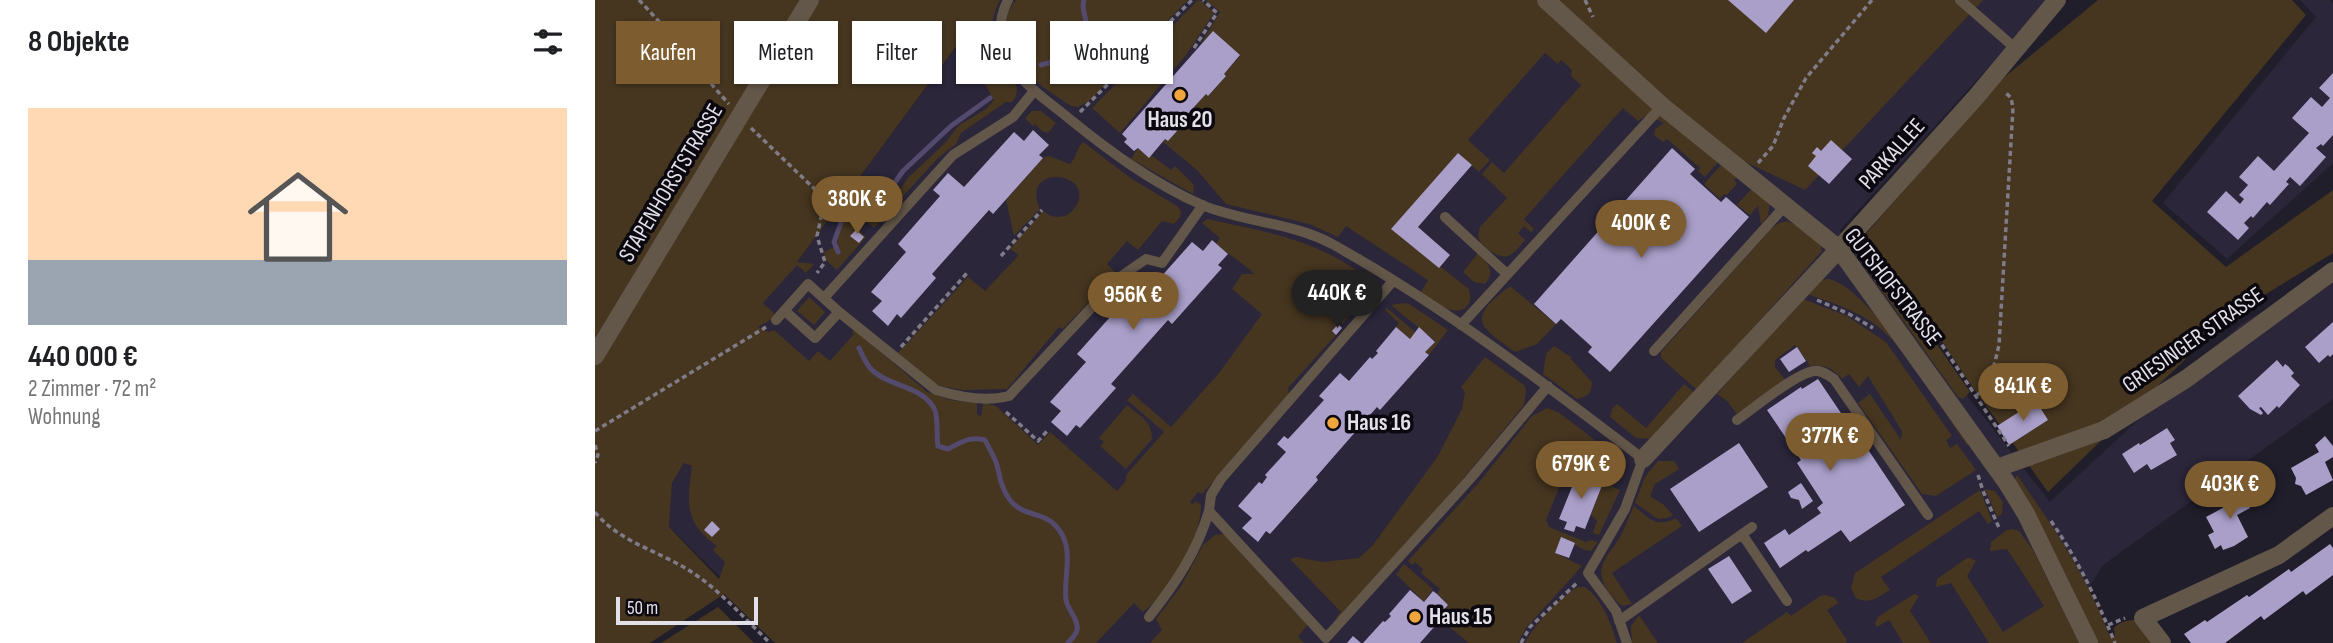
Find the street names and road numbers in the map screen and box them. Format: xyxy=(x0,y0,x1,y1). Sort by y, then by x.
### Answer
street label: STAPENHORSTSTRASSE xyxy=(613,99,729,267)
street label: PARKALLEE xyxy=(1853,113,1931,195)
street label: GUTSHOFSTRASSE xyxy=(1838,223,1948,351)
street label: GRIESINGER STRASSE xyxy=(2117,281,2269,399)

